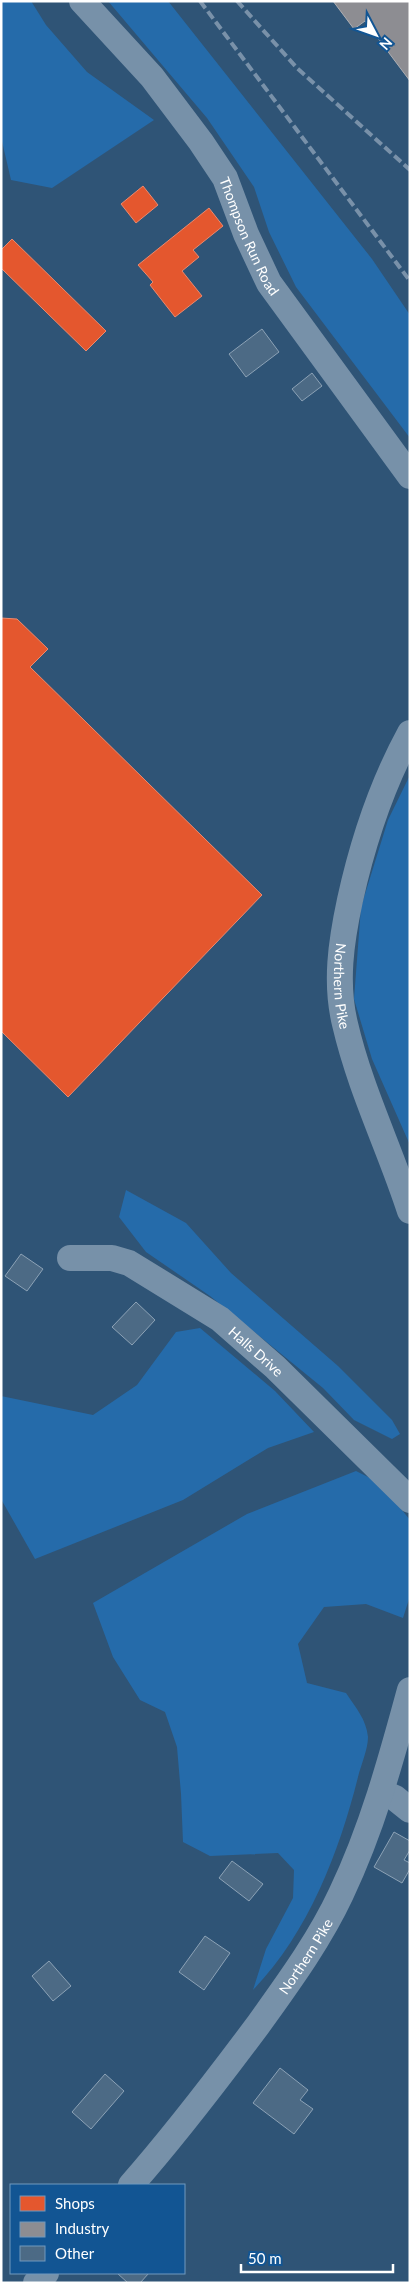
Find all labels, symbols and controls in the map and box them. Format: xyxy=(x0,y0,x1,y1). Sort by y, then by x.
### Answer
north arrow xyxy=(351,10,401,60)
text: N xyxy=(376,34,396,54)
street label: Thompson Run Road xyxy=(217,174,283,298)
street label: Northern Pike xyxy=(331,942,354,1031)
street label: Halls Drive xyxy=(226,1322,287,1379)
street label: Northern Pike xyxy=(275,1915,335,1997)
legend xyxy=(10,2184,185,2274)
text: Shops xyxy=(55,2194,95,2212)
text: Industry xyxy=(55,2219,110,2237)
scale bar xyxy=(241,2242,394,2274)
text: Other xyxy=(55,2244,95,2262)
text: 50 m xyxy=(248,2249,282,2267)

